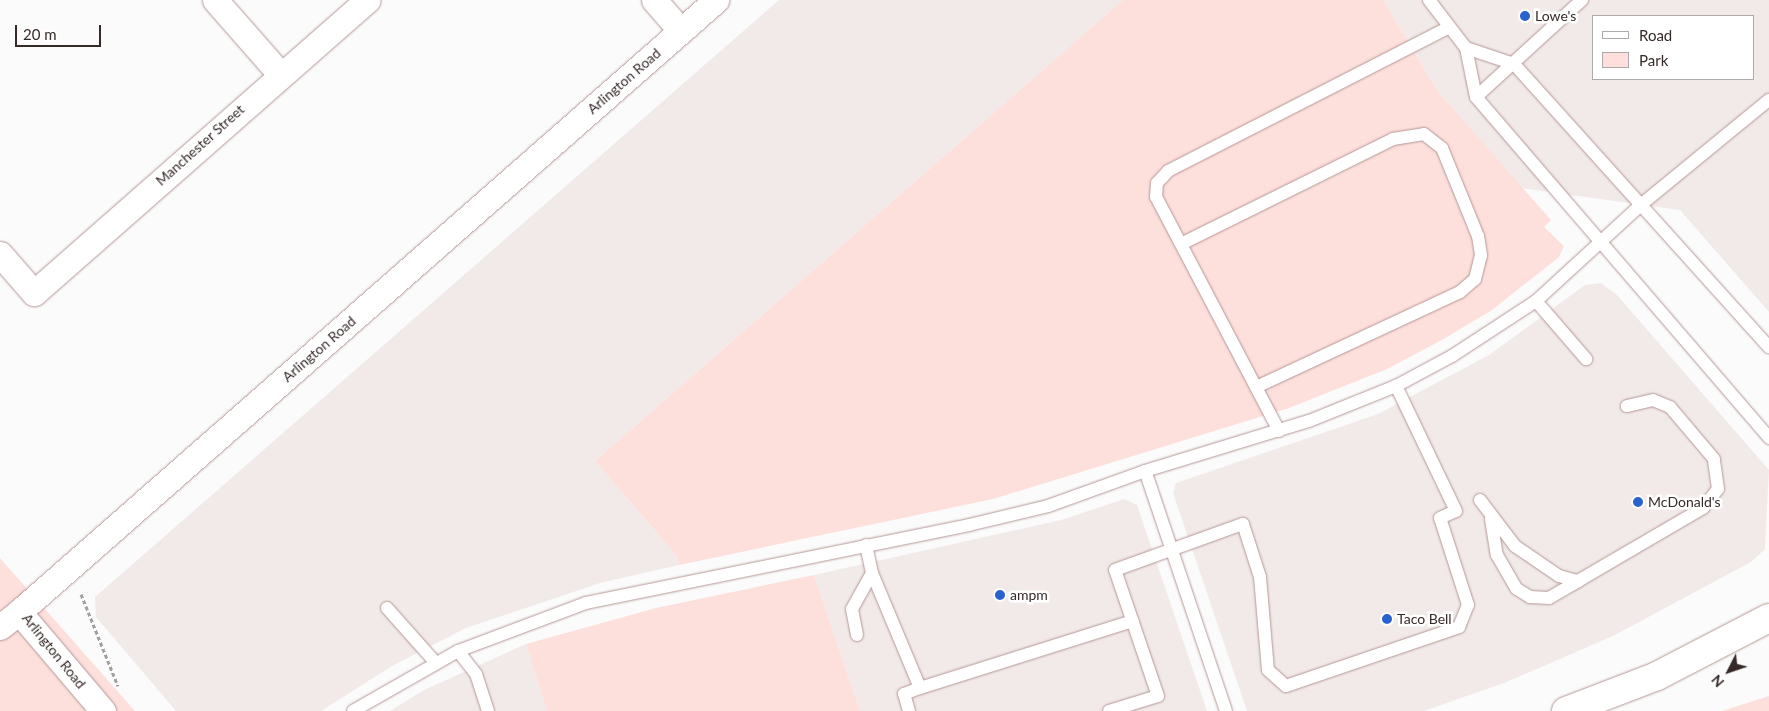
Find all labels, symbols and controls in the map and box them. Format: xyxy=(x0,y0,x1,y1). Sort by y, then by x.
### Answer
place label: Lowe's xyxy=(1535,8,1576,24)
marker: Lowe's xyxy=(1519,10,1531,22)
scale bar xyxy=(18,15,104,47)
legend xyxy=(1592,15,1754,80)
text: 20 m xyxy=(23,25,57,43)
text: Road xyxy=(1639,26,1672,44)
street label: Arlington Road xyxy=(584,45,664,117)
text: Park xyxy=(1639,51,1668,69)
street label: Manchester Street xyxy=(152,101,248,189)
street label: Arlington Road xyxy=(279,313,359,385)
place label: McDonald's xyxy=(1648,494,1721,510)
marker: McDonald's xyxy=(1632,496,1644,508)
place label: ampm xyxy=(1010,587,1048,603)
marker: ampm xyxy=(994,589,1006,601)
street label: Arlington Road xyxy=(19,610,89,692)
place label: Taco Bell xyxy=(1397,611,1452,627)
marker: Taco Bell xyxy=(1381,613,1393,625)
north arrow xyxy=(1704,646,1754,696)
text: N xyxy=(1707,672,1727,691)

